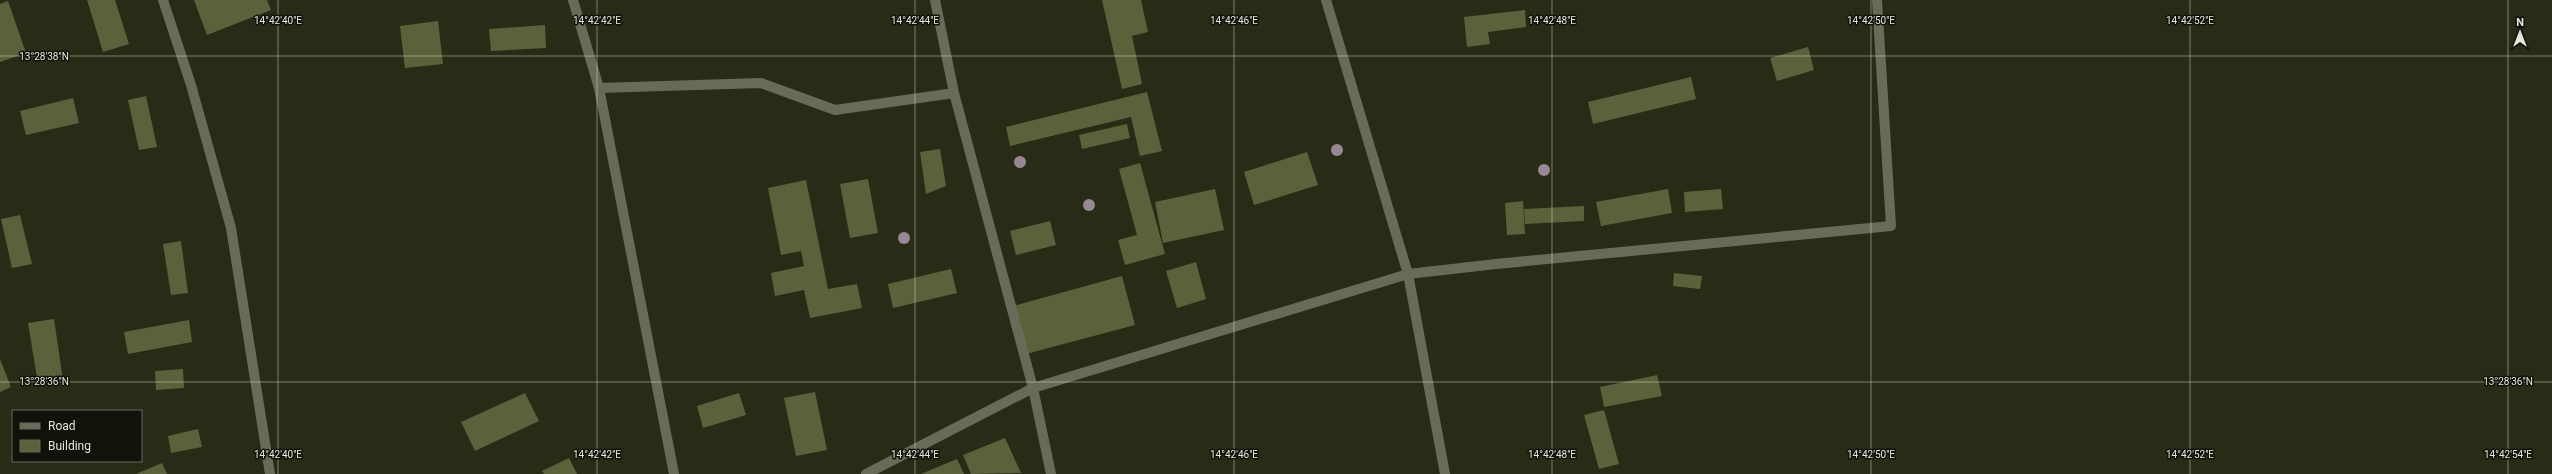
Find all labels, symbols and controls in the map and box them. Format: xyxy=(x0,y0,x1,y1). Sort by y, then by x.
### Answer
north arrow xyxy=(2500,12,2540,52)
text: 14°42'40"E xyxy=(254,15,302,26)
text: 14°42'42"E xyxy=(573,15,621,26)
text: 14°42'44"E xyxy=(891,15,939,26)
text: 14°42'46"E xyxy=(1210,15,1258,26)
text: 14°42'48"E xyxy=(1528,15,1576,26)
text: 14°42'50"E xyxy=(1847,15,1895,26)
text: 14°42'52"E xyxy=(2166,15,2214,26)
text: N xyxy=(2516,16,2524,29)
text: 13°28'38"N xyxy=(19,51,69,62)
text: 13°28'36"N xyxy=(19,376,69,387)
text: 13°28'36"N xyxy=(2483,376,2533,387)
legend xyxy=(12,410,142,462)
text: Road xyxy=(48,419,76,433)
text: Building xyxy=(48,439,91,453)
text: 14°42'40"E xyxy=(254,449,302,460)
text: 14°42'42"E xyxy=(573,449,621,460)
text: 14°42'44"E xyxy=(891,449,939,460)
text: 14°42'46"E xyxy=(1210,449,1258,460)
text: 14°42'48"E xyxy=(1528,449,1576,460)
text: 14°42'50"E xyxy=(1847,449,1895,460)
text: 14°42'52"E xyxy=(2166,449,2214,460)
text: 14°42'54"E xyxy=(2484,449,2532,460)

